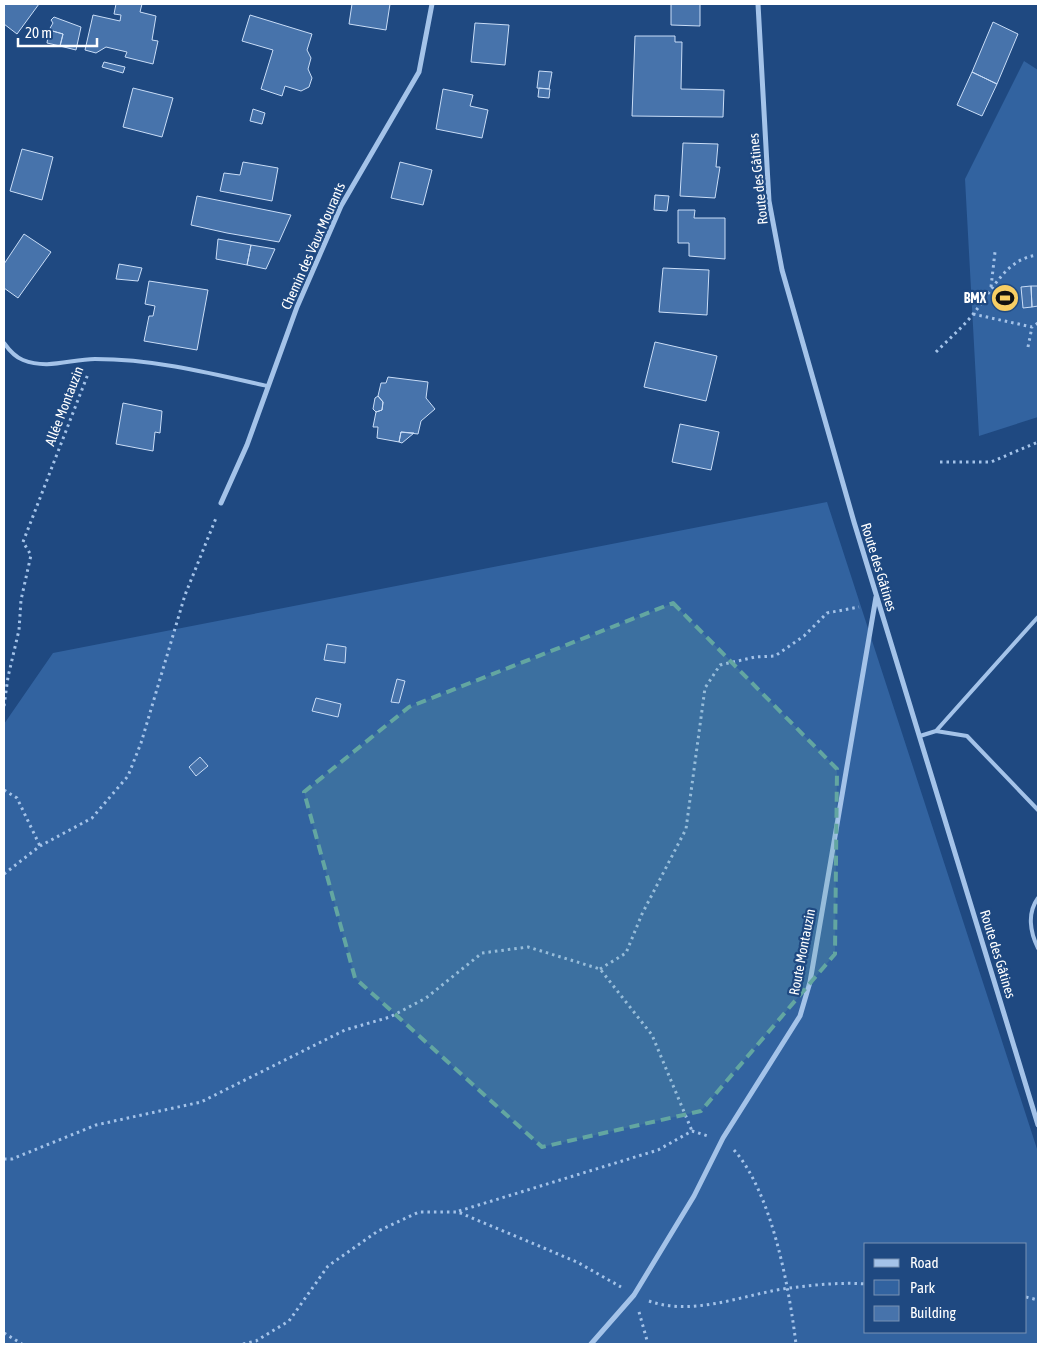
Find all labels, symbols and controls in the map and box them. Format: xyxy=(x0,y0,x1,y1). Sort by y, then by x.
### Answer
scale bar xyxy=(18,15,96,47)
text: 20 m xyxy=(25,24,52,41)
street label: Route des Gâtines xyxy=(745,133,771,225)
street label: Chemin des Vaux Mourants xyxy=(278,180,348,312)
sports icon: BMX xyxy=(990,283,1020,313)
place label: BMX xyxy=(964,290,987,306)
street label: Allée Montauzin xyxy=(42,364,86,448)
street label: Route des Gâtines xyxy=(858,521,900,613)
street label: Route Montauzin xyxy=(786,907,818,997)
street label: Route des Gâtines xyxy=(977,908,1019,1000)
legend xyxy=(864,1243,1027,1333)
text: Road xyxy=(910,1254,939,1271)
text: Park xyxy=(910,1279,935,1296)
text: Building xyxy=(910,1304,956,1321)

